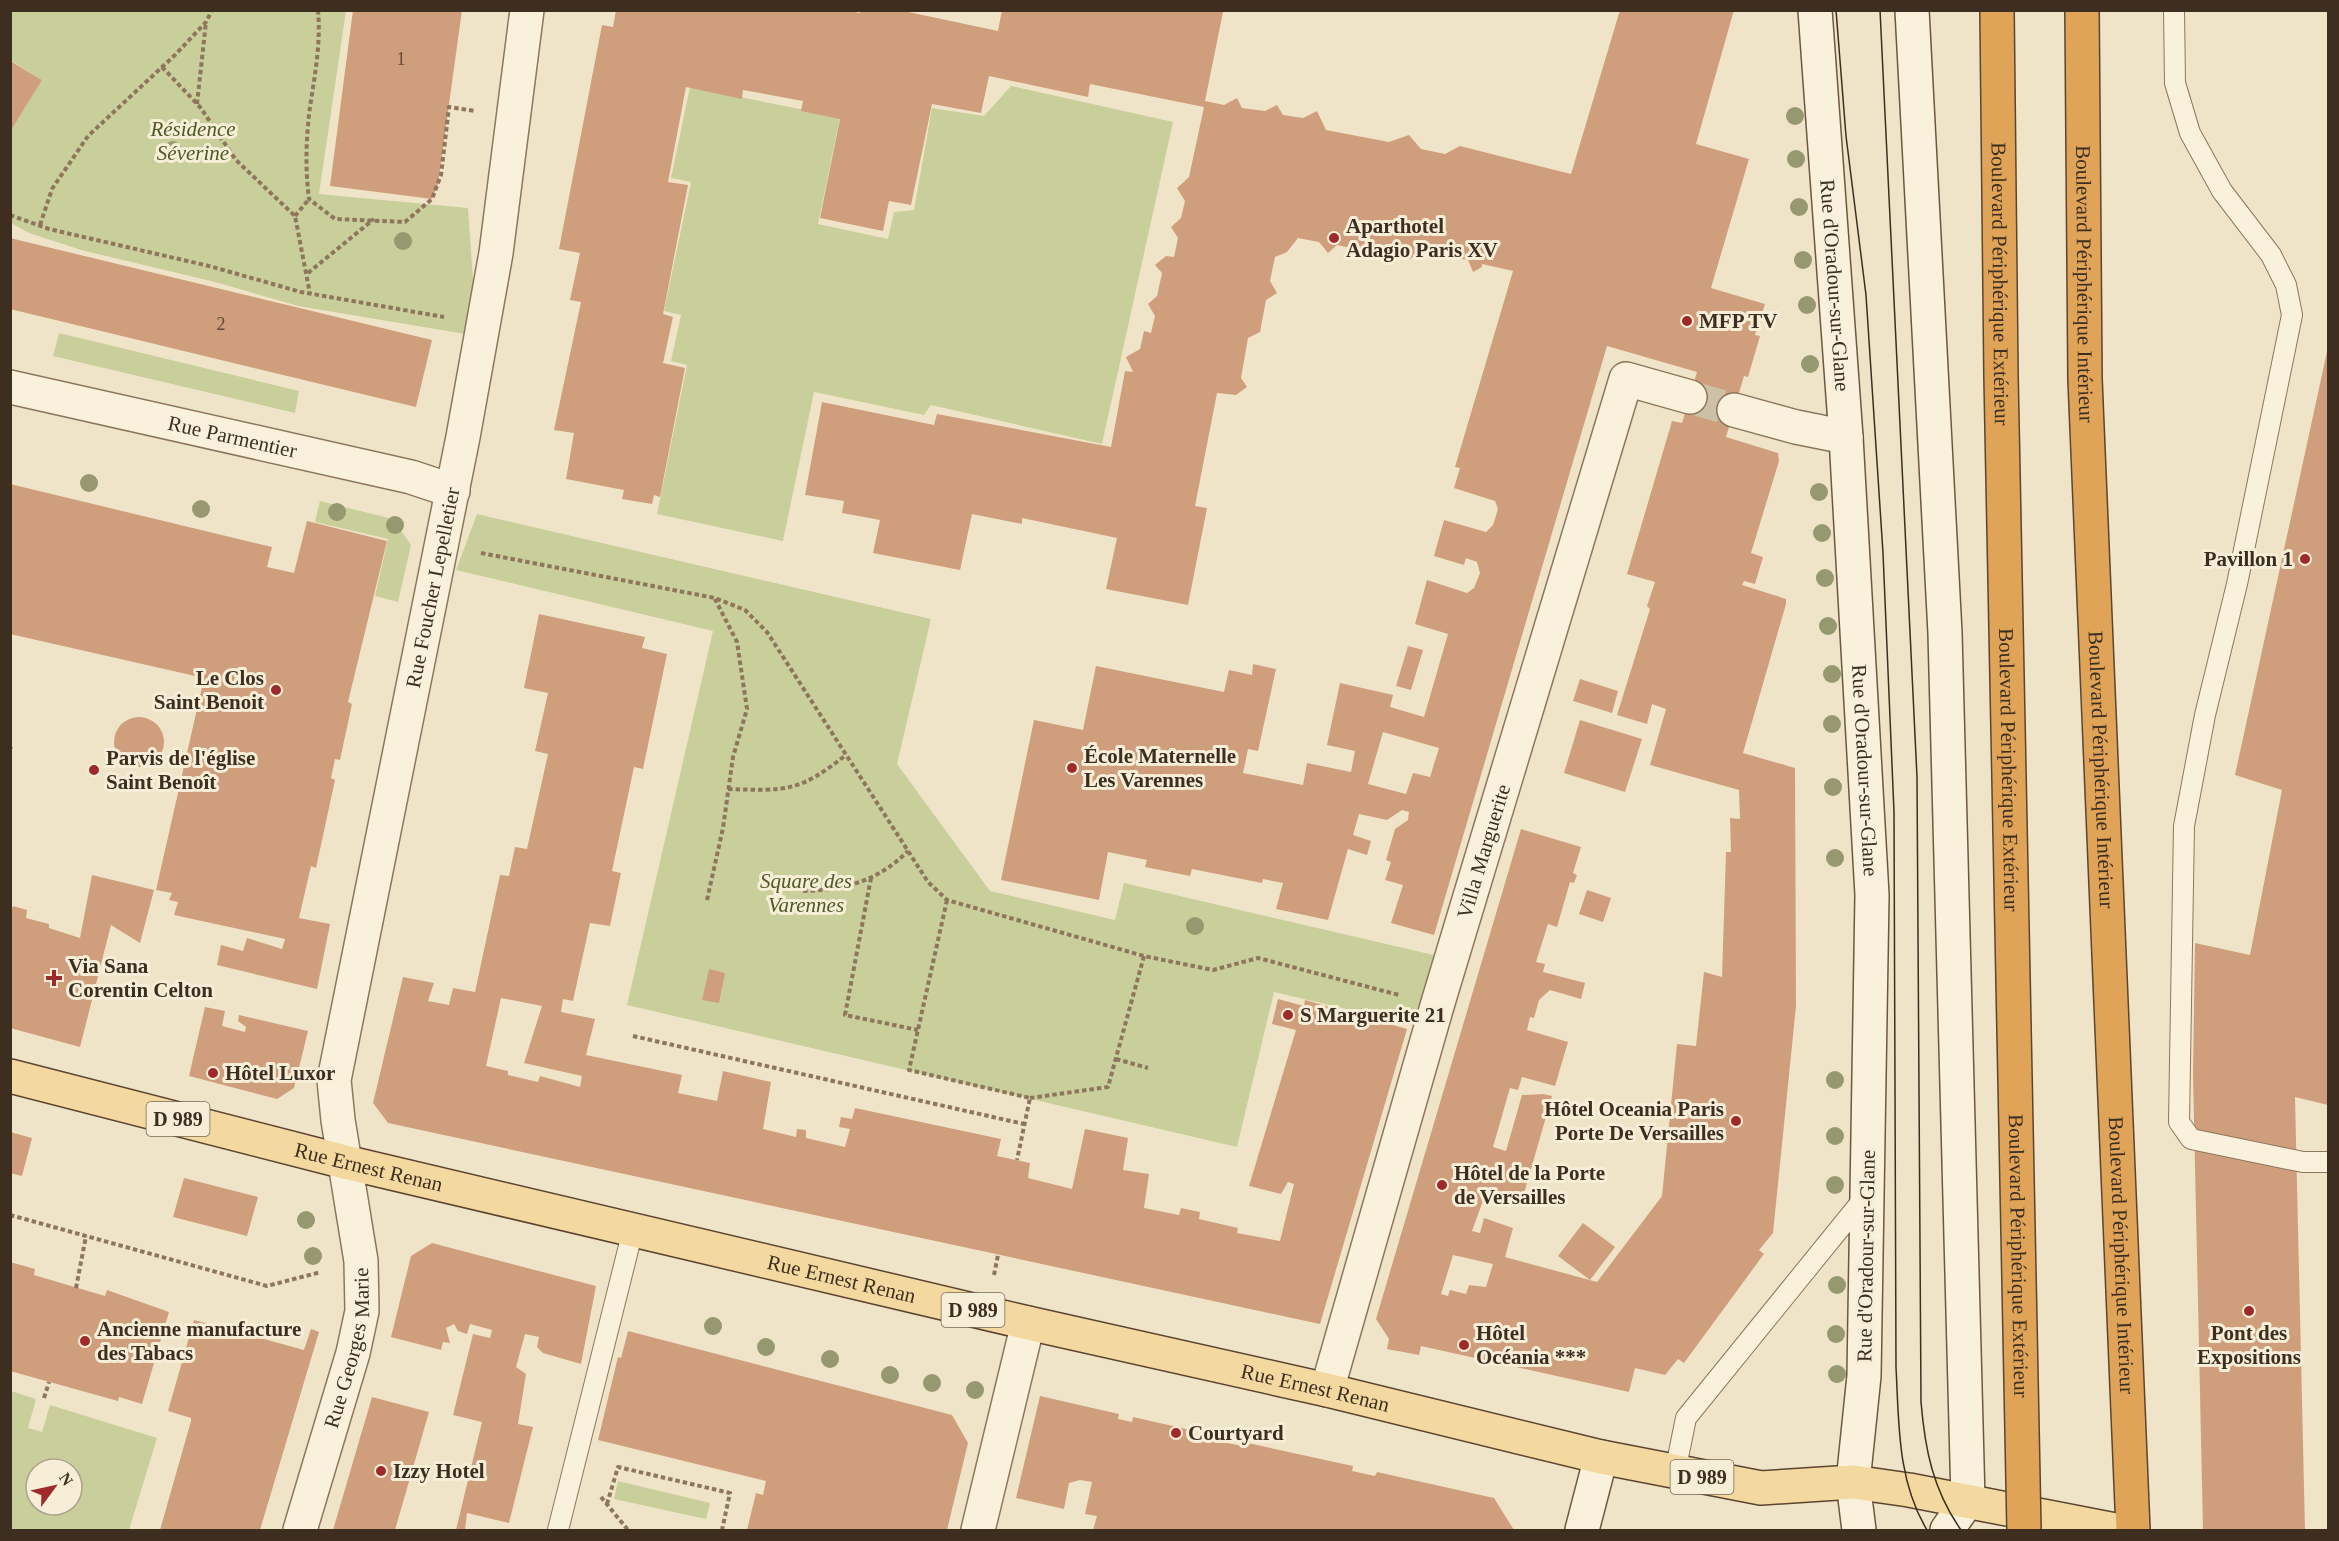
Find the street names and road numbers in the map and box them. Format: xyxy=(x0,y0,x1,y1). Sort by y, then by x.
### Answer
street label: Boulevard Périphérique Extérieur xyxy=(1986,142,2014,426)
street label: Boulevard Périphérique Intérieur xyxy=(2071,145,2099,423)
street label: Rue d'Oradour-sur-Glane xyxy=(1815,178,1855,392)
street label: Rue Parmentier xyxy=(166,411,299,463)
street label: Rue Foucher Lepelletier xyxy=(401,485,465,690)
street label: Boulevard Périphérique Extérieur xyxy=(1994,628,2024,912)
street label: Boulevard Périphérique Intérieur xyxy=(2084,630,2119,909)
street label: Rue d'Oradour-sur-Glane xyxy=(1847,664,1883,877)
street label: Villa Marguerite xyxy=(1452,781,1515,921)
road number: D 989 xyxy=(146,1102,210,1136)
street label: Boulevard Périphérique Extérieur xyxy=(2004,1114,2033,1398)
street label: Boulevard Périphérique Intérieur xyxy=(2104,1116,2139,1394)
street label: Rue Ernest Renan xyxy=(292,1138,446,1197)
street label: Rue d'Oradour-sur-Glane xyxy=(1852,1150,1880,1362)
street label: Rue Ernest Renan xyxy=(765,1250,919,1308)
street label: Rue Georges Marie xyxy=(319,1267,374,1431)
road number: D 989 xyxy=(942,1293,1004,1327)
street label: Rue Ernest Renan xyxy=(1239,1359,1392,1417)
road number: D 989 xyxy=(1670,1460,1734,1494)

